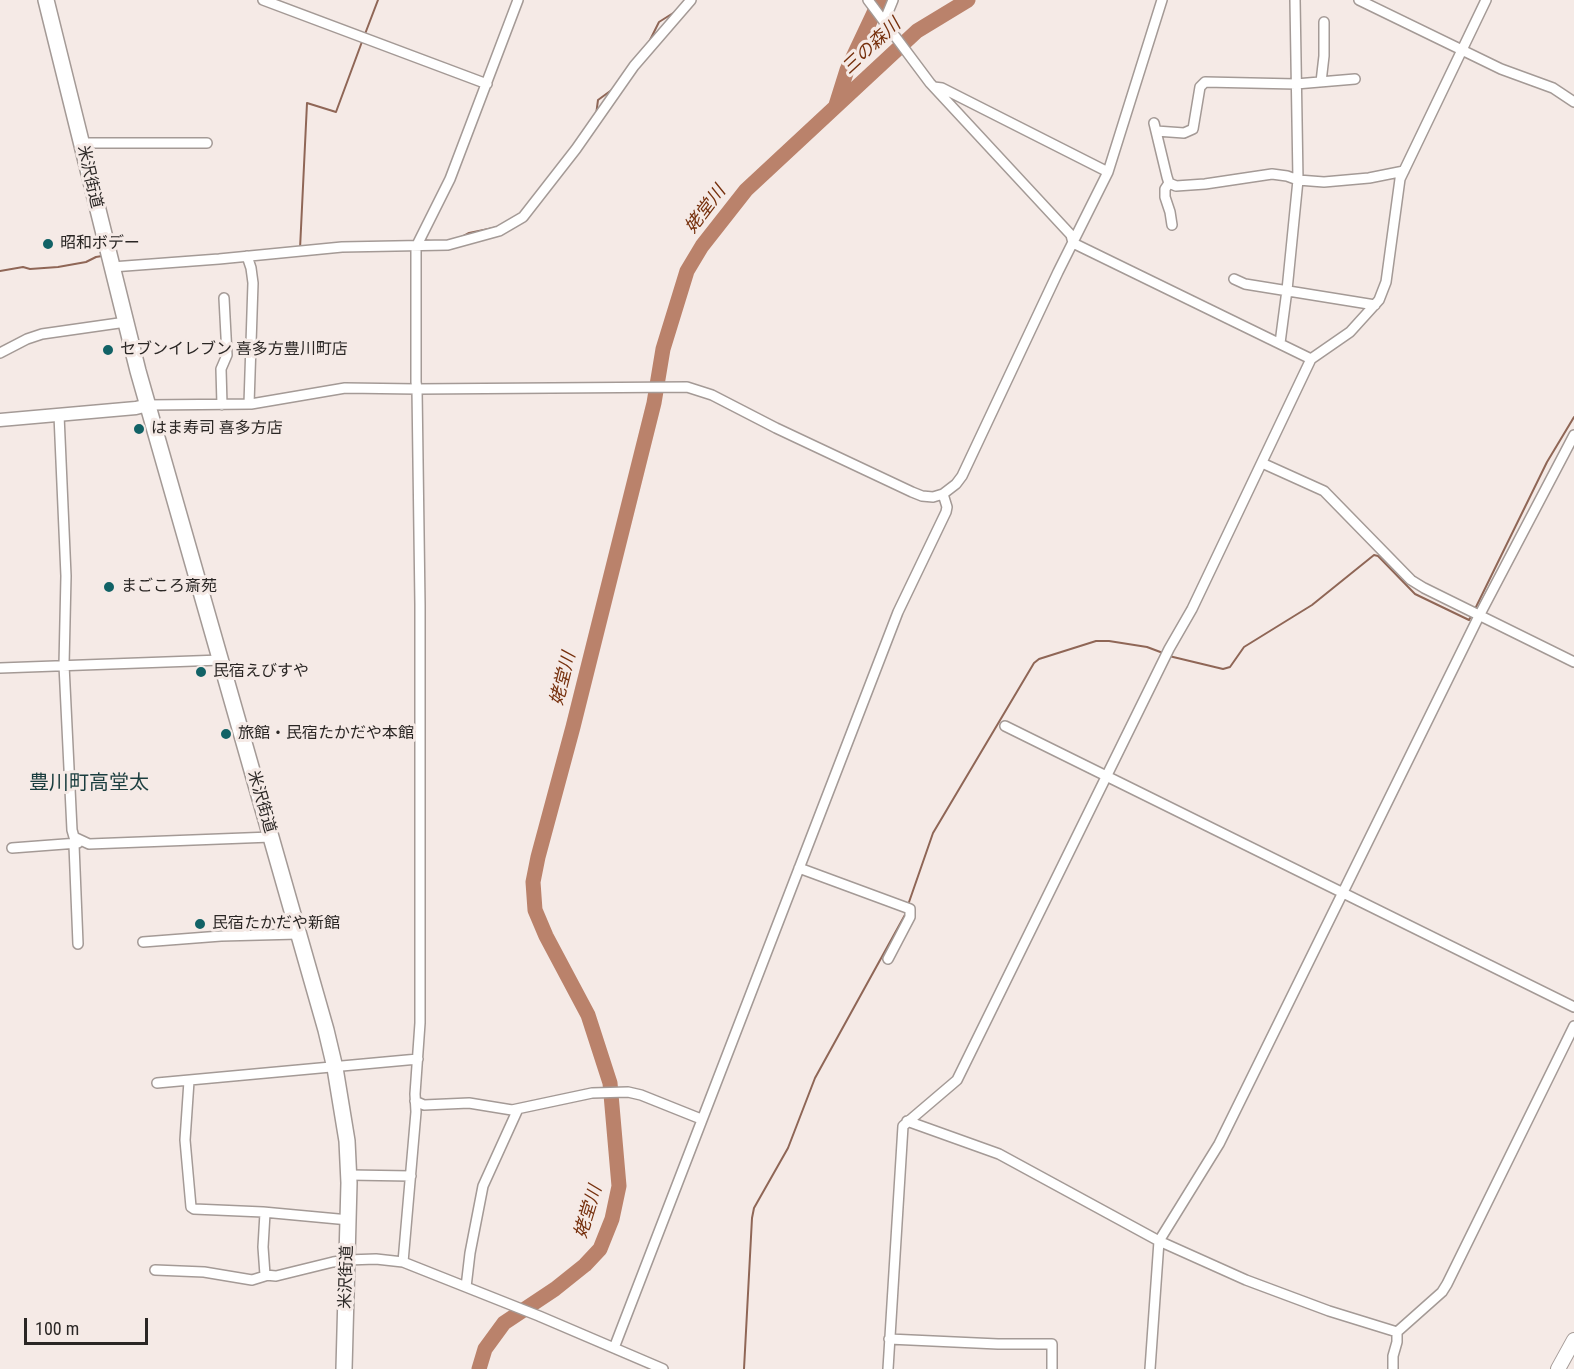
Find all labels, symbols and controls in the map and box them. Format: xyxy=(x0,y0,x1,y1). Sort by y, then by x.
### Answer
water label: 三の森川 xyxy=(838,15,906,79)
street label: 米沢街道 xyxy=(72,144,106,210)
water label: 姥堂川 xyxy=(681,182,731,238)
place label: 昭和ボデー xyxy=(60,234,140,254)
marker: 昭和ボデー xyxy=(41,237,55,251)
place label: セブンイレブン 喜多方豊川町店 xyxy=(120,340,348,360)
marker: セブンイレブン 喜多方豊川町店 xyxy=(101,343,115,357)
place label: はま寿司 喜多方店 xyxy=(151,419,283,439)
marker: はま寿司 喜多方店 xyxy=(132,422,146,436)
place label: まごころ斎苑 xyxy=(121,577,217,597)
marker: まごころ斎苑 xyxy=(102,580,116,594)
water label: 姥堂川 xyxy=(547,650,581,708)
place label: 民宿えびすや xyxy=(213,662,309,682)
marker: 民宿えびすや xyxy=(194,665,208,679)
place label: 旅館・民宿たかだや本館 xyxy=(238,724,414,744)
marker: 旅館・民宿たかだや本館 xyxy=(219,727,233,741)
street label: 米沢街道 xyxy=(243,769,279,835)
district label: 豊川町高堂太 xyxy=(29,772,149,796)
place label: 民宿たかだや新館 xyxy=(212,914,340,934)
marker: 民宿たかだや新館 xyxy=(193,917,207,931)
water label: 姥堂川 xyxy=(571,1183,607,1241)
street label: 米沢街道 xyxy=(336,1245,358,1309)
scale bar xyxy=(27,1306,152,1344)
text: 100 m xyxy=(35,1318,79,1339)

